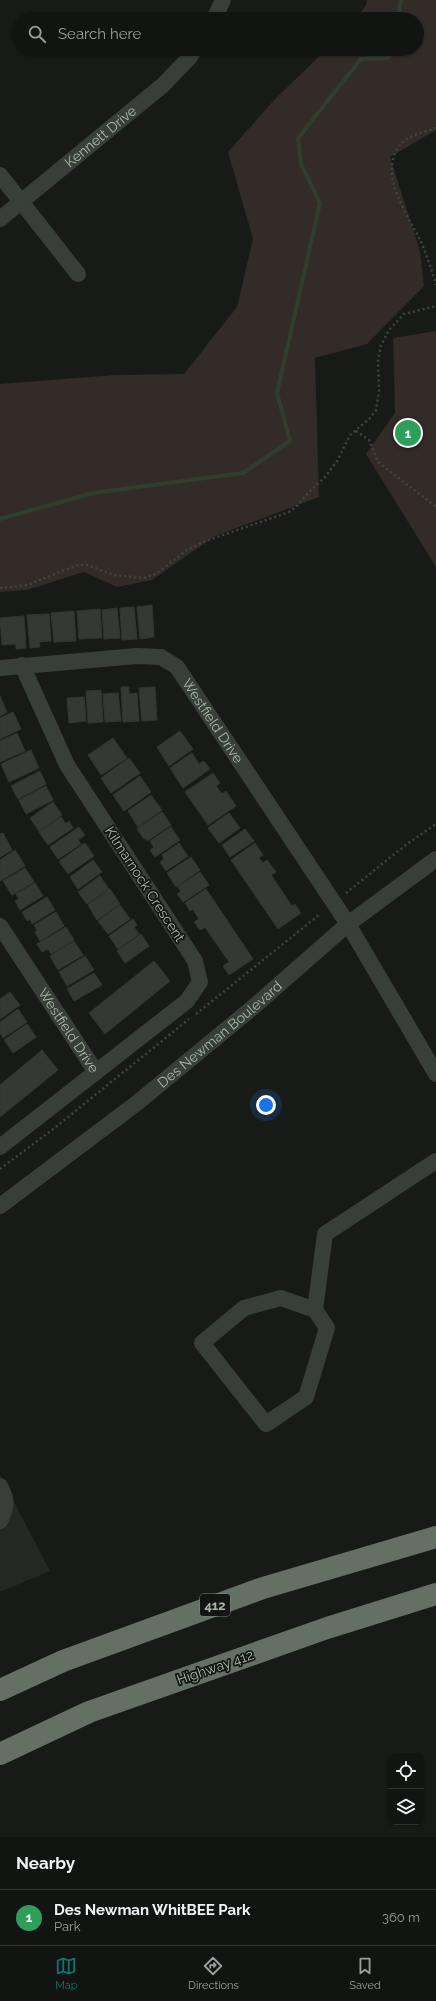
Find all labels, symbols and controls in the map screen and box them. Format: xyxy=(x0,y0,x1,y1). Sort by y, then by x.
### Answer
search box xyxy=(12,12,424,56)
icon: search xyxy=(26,23,48,45)
text: Search here xyxy=(58,25,141,43)
street label: Kennett Drive xyxy=(61,102,139,170)
pin: 1 xyxy=(395,418,421,448)
street label: Westfield Drive xyxy=(179,675,247,766)
street label: Kilmarnock Crescent xyxy=(102,823,188,945)
street label: Des Newman Boulevard xyxy=(154,978,285,1091)
street label: Westfield Drive xyxy=(35,985,102,1076)
your location xyxy=(256,1095,276,1115)
road number: 412 xyxy=(200,1594,230,1616)
street label: Highway 412 xyxy=(174,1646,256,1688)
map controls xyxy=(388,1753,424,1825)
button: locate xyxy=(388,1753,424,1789)
button: layers xyxy=(388,1789,424,1825)
text: Nearby xyxy=(16,1853,75,1873)
text: Des Newman WhitBEE Park xyxy=(54,1901,250,1919)
text: 1 xyxy=(26,1910,32,1925)
text: 360 m xyxy=(382,1910,420,1925)
text: Park xyxy=(54,1919,81,1934)
tab: Map xyxy=(55,1955,78,1992)
tab: Directions xyxy=(188,1955,239,1992)
tab: Saved xyxy=(349,1955,381,1992)

